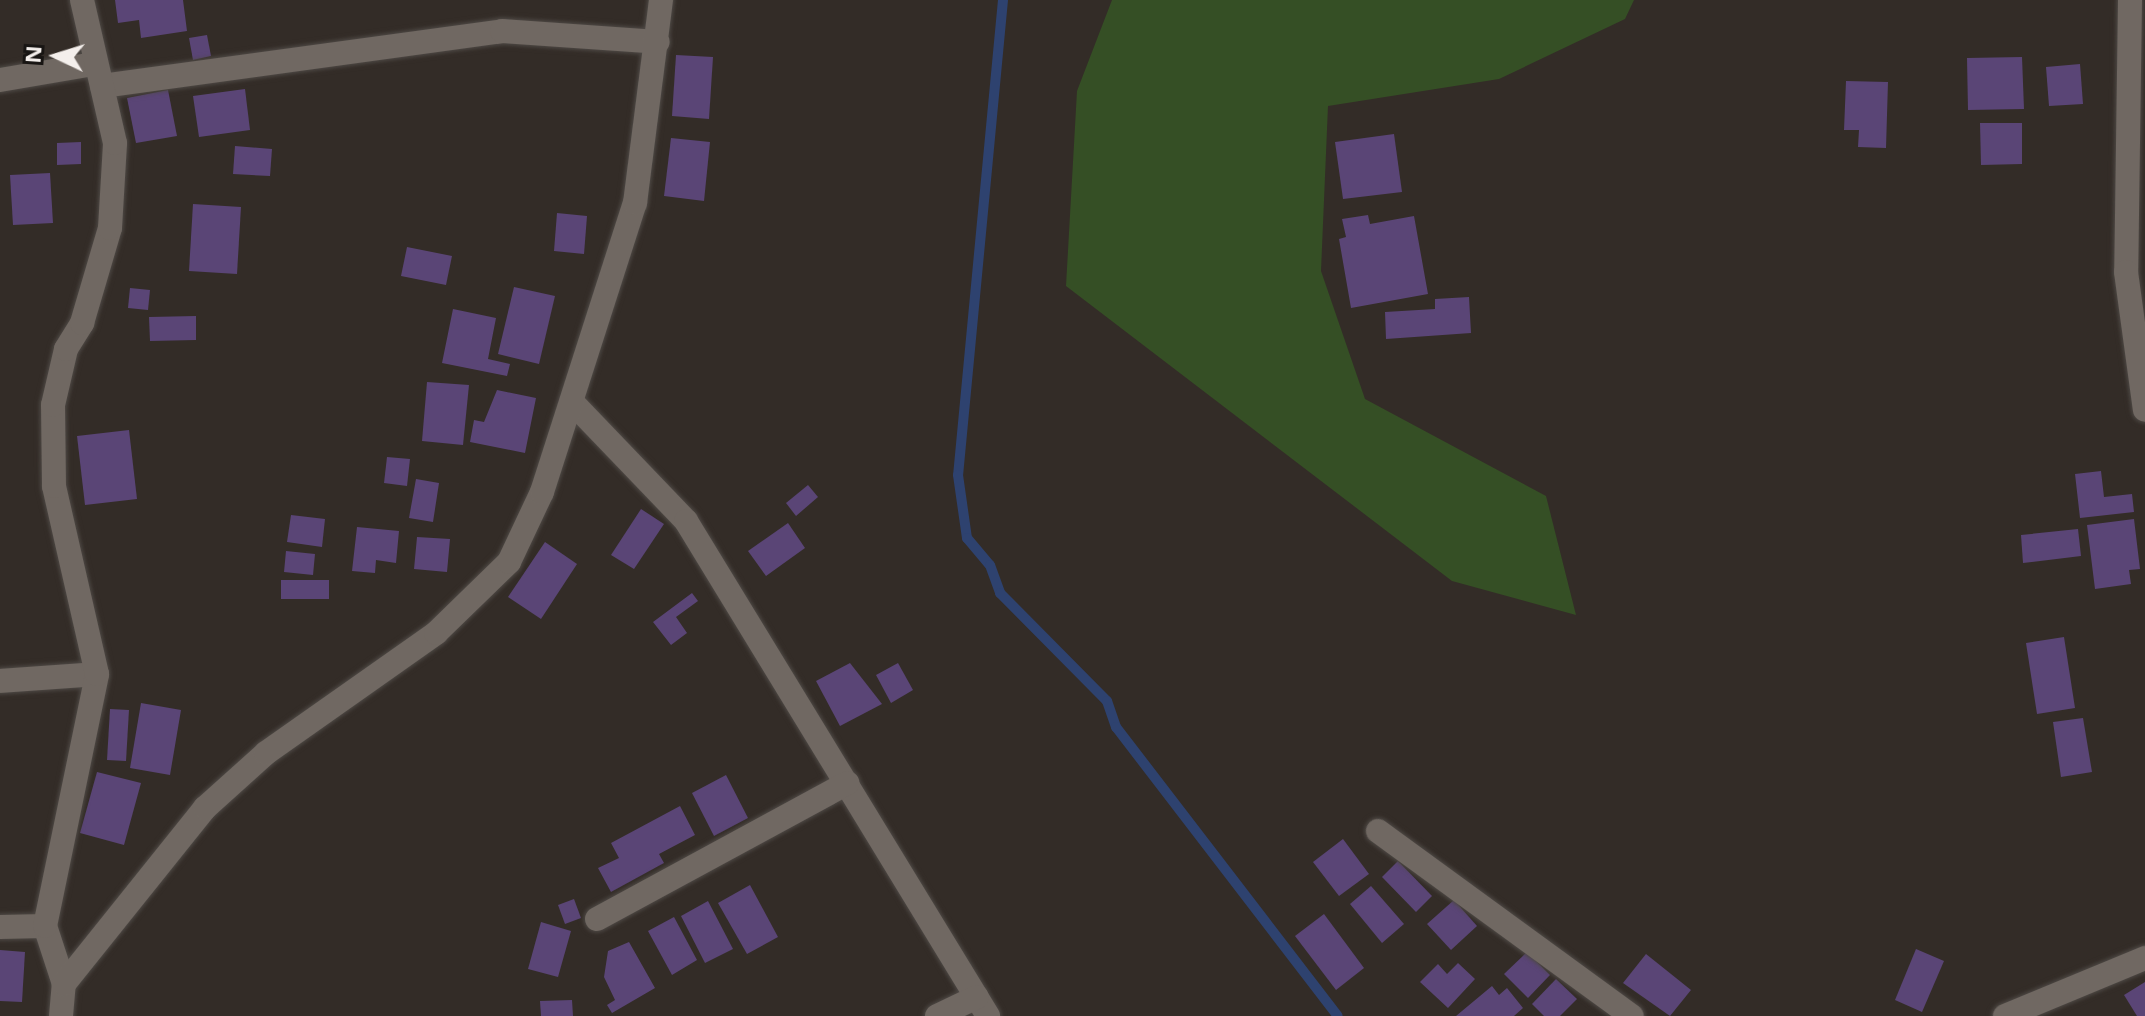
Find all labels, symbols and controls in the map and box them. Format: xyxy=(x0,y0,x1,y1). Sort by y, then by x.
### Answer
north arrow xyxy=(16,16,96,96)
text: N xyxy=(16,44,48,64)

